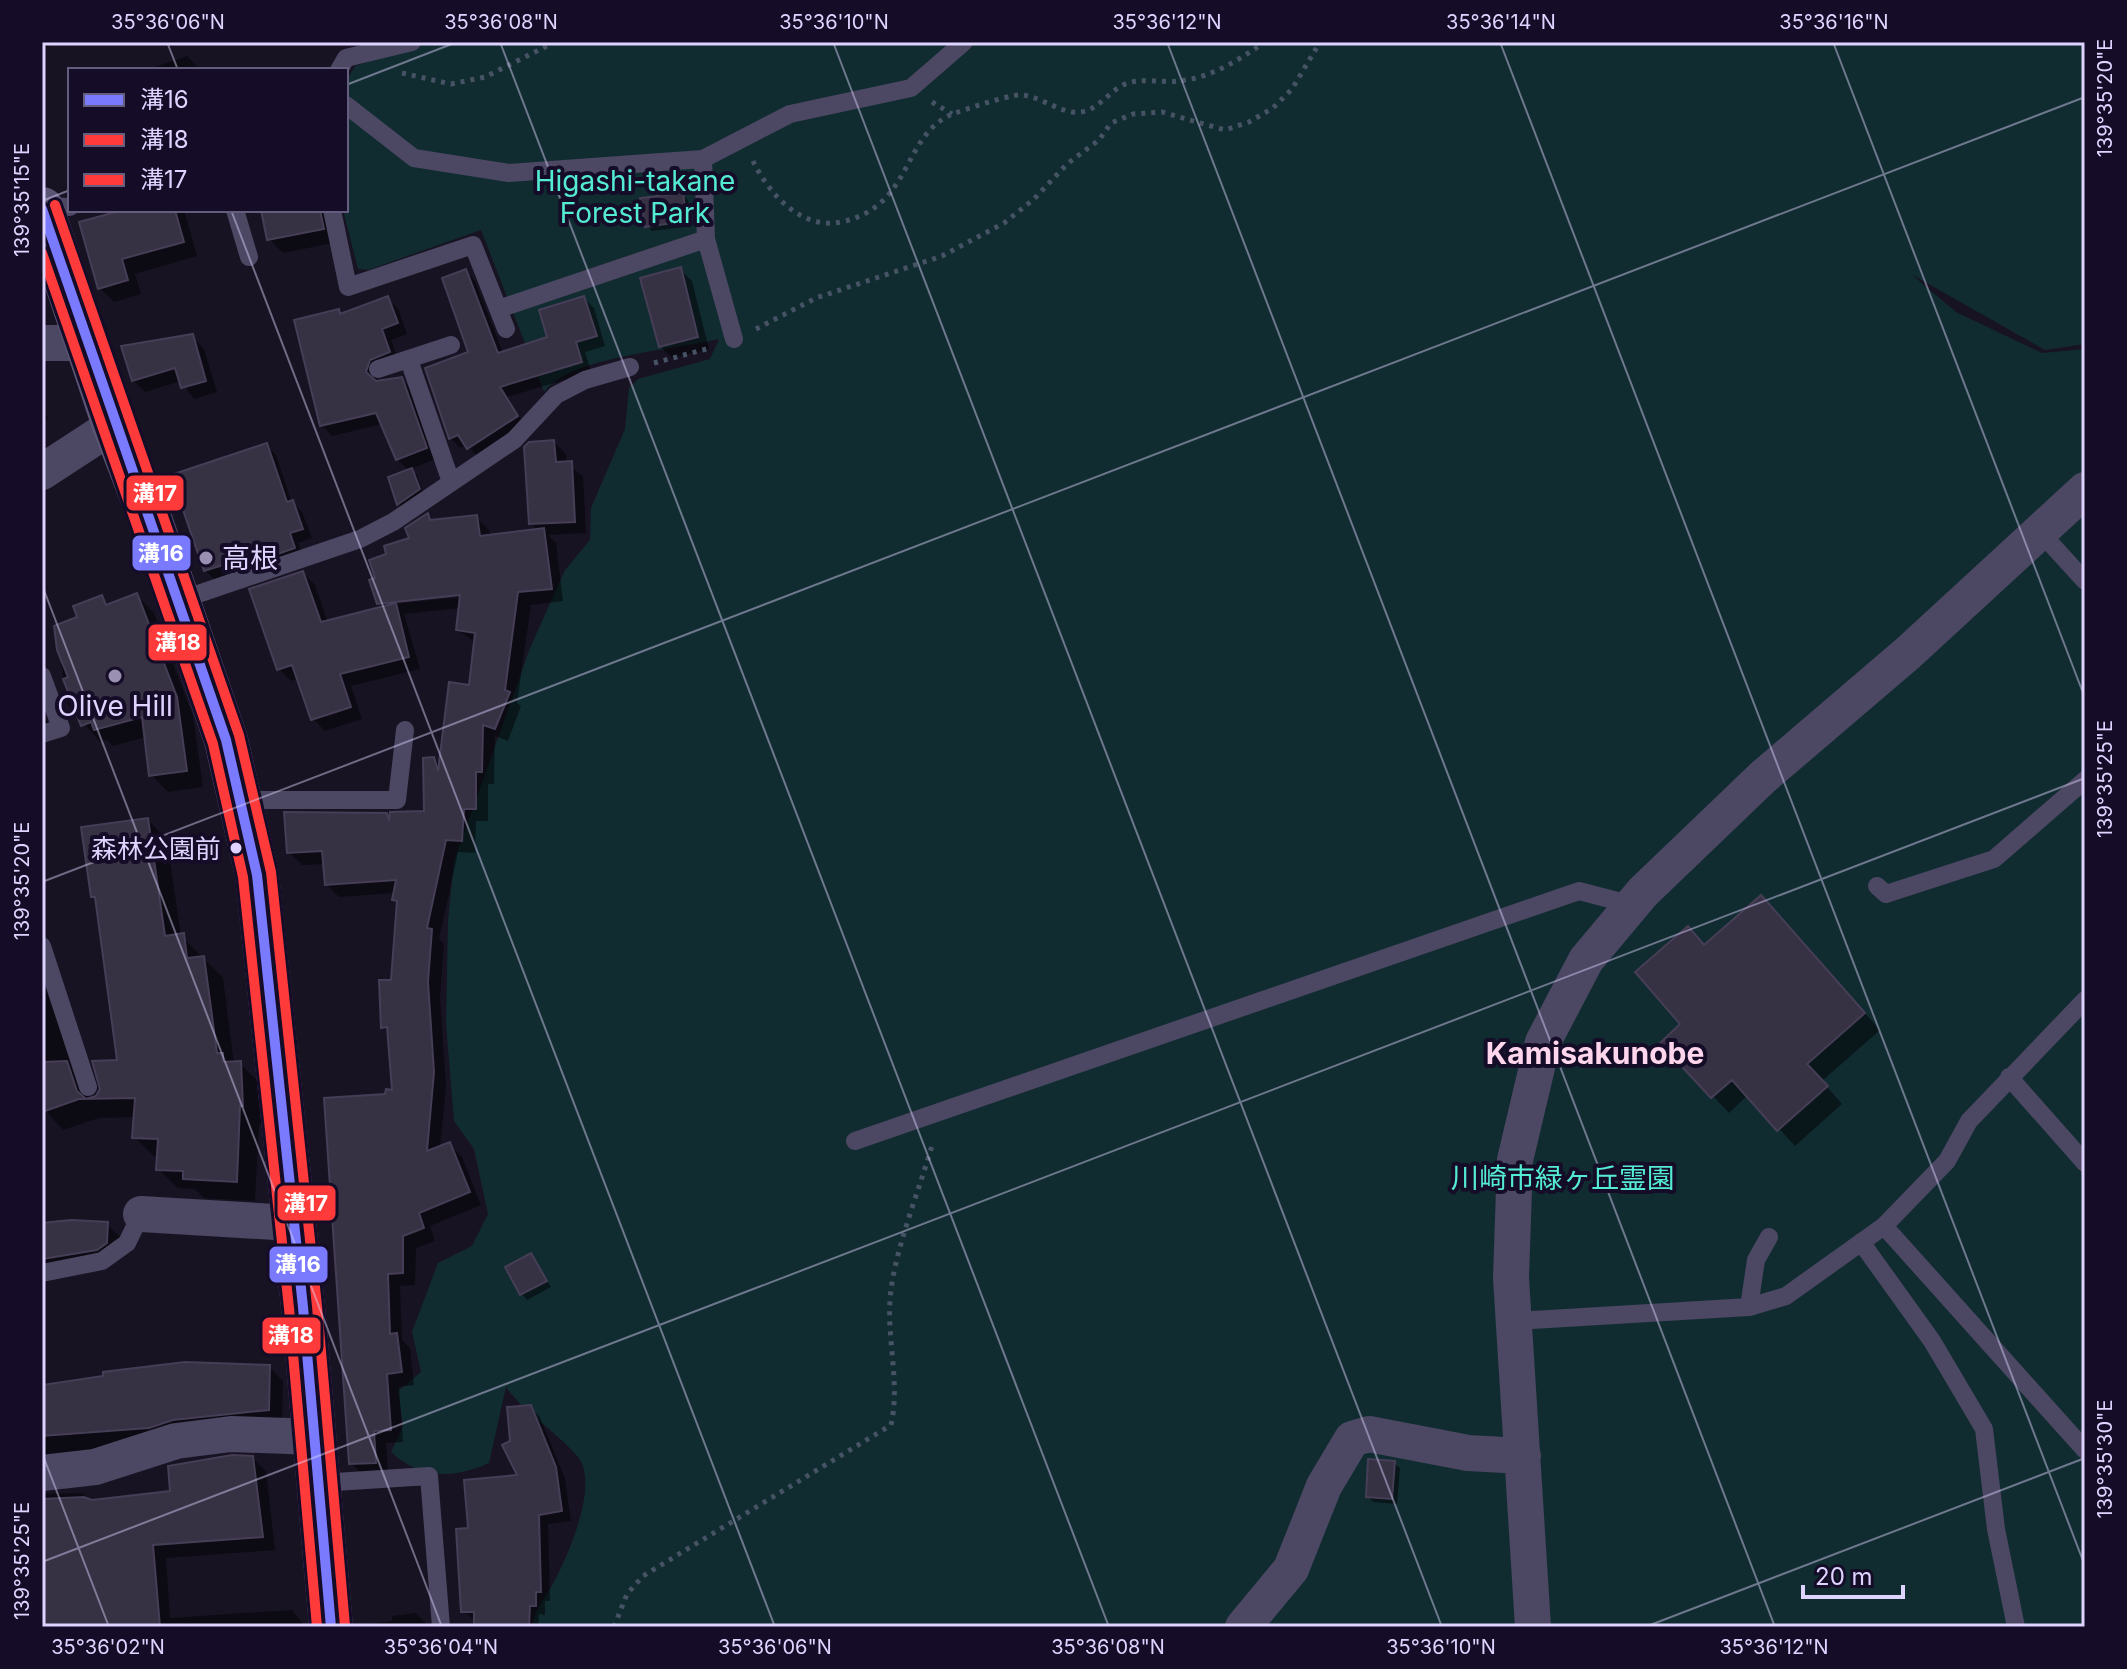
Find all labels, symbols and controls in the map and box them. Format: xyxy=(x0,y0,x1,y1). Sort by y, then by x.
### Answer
text: 35°36'06"N xyxy=(111,10,225,34)
text: 35°36'08"N xyxy=(444,10,558,34)
text: 35°36'10"N xyxy=(779,10,889,34)
text: 35°36'12"N xyxy=(1112,10,1222,34)
text: 35°36'14"N xyxy=(1446,10,1556,34)
text: 35°36'16"N xyxy=(1779,10,1889,34)
text: 139°35'20"E xyxy=(2093,39,2117,157)
legend xyxy=(68,68,348,212)
text: 溝16 xyxy=(140,85,189,114)
text: 溝18 xyxy=(140,125,189,154)
text: 139°35'15"E xyxy=(10,143,34,257)
park label: Higashi-takane Forest Park xyxy=(535,164,735,230)
text: 溝17 xyxy=(140,165,187,194)
line badge: 溝17 xyxy=(125,474,185,512)
text: 溝17 xyxy=(133,480,177,506)
line badge: 溝16 xyxy=(131,534,192,572)
text: 溝16 xyxy=(138,540,184,566)
place label: 高根 xyxy=(222,541,278,575)
marker: 高根 xyxy=(197,549,215,567)
line badge: 溝18 xyxy=(147,623,208,662)
text: 溝18 xyxy=(155,629,201,655)
marker: Olive Hill xyxy=(106,667,124,685)
place label: Olive Hill xyxy=(57,689,173,723)
text: 139°35'25"E xyxy=(2093,720,2117,838)
text: 139°35'20"E xyxy=(10,822,34,940)
place label: 森林公園前 xyxy=(91,833,221,864)
marker: 森林公園前 xyxy=(228,840,244,856)
district label: Kamisakunobe xyxy=(1486,1035,1704,1071)
park label: 川崎市緑ヶ丘霊園 xyxy=(1451,1161,1675,1195)
line badge: 溝17 xyxy=(276,1184,337,1222)
text: 溝17 xyxy=(284,1190,328,1216)
line badge: 溝16 xyxy=(268,1245,329,1284)
text: 溝16 xyxy=(275,1251,321,1277)
line badge: 溝18 xyxy=(261,1316,322,1355)
text: 溝18 xyxy=(268,1322,314,1348)
text: 139°35'30"E xyxy=(2093,1400,2117,1518)
text: 139°35'25"E xyxy=(10,1502,34,1620)
scale bar xyxy=(1803,1549,1903,1599)
text: 20 m xyxy=(1815,1562,1873,1591)
text: 35°36'02"N xyxy=(51,1635,165,1659)
text: 35°36'04"N xyxy=(384,1635,498,1659)
text: 35°36'06"N xyxy=(718,1635,832,1659)
text: 35°36'08"N xyxy=(1051,1635,1165,1659)
text: 35°36'10"N xyxy=(1386,1635,1496,1659)
text: 35°36'12"N xyxy=(1719,1635,1829,1659)

